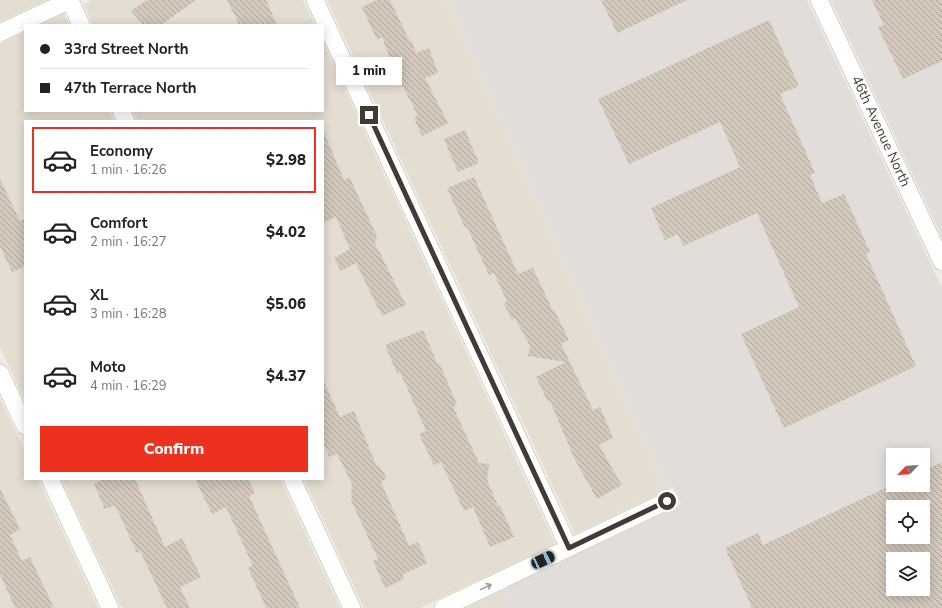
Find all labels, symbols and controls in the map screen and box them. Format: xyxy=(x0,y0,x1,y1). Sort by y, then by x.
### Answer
text: 33rd Street North xyxy=(64,39,188,59)
callout: 1 min xyxy=(336,57,402,85)
text: 1 min xyxy=(352,62,386,80)
street label: 46th Avenue North xyxy=(847,72,915,190)
text: 47th Terrace North xyxy=(64,78,197,98)
route end xyxy=(360,106,378,124)
text: Economy xyxy=(90,141,153,161)
icon: car xyxy=(42,142,78,178)
text: $2.98 xyxy=(266,150,306,170)
text: 1 min · 16:26 xyxy=(90,161,166,179)
text: Comfort xyxy=(90,213,147,233)
icon: car xyxy=(42,214,78,250)
text: $4.02 xyxy=(266,222,306,242)
text: 2 min · 16:27 xyxy=(90,233,166,251)
text: XL xyxy=(90,285,109,305)
icon: car xyxy=(42,286,78,322)
text: $5.06 xyxy=(266,294,306,314)
text: 3 min · 16:28 xyxy=(90,305,166,323)
text: Moto xyxy=(90,357,126,377)
icon: car xyxy=(42,358,78,394)
text: $4.37 xyxy=(266,366,306,386)
text: 4 min · 16:29 xyxy=(90,377,166,395)
button: Confirm xyxy=(40,426,308,472)
north arrow xyxy=(886,448,930,492)
map controls xyxy=(886,448,930,596)
route start xyxy=(658,492,676,510)
button: locate xyxy=(886,500,930,544)
car xyxy=(530,549,556,571)
button: layers xyxy=(886,552,930,596)
one-way arrow xyxy=(480,583,492,590)

